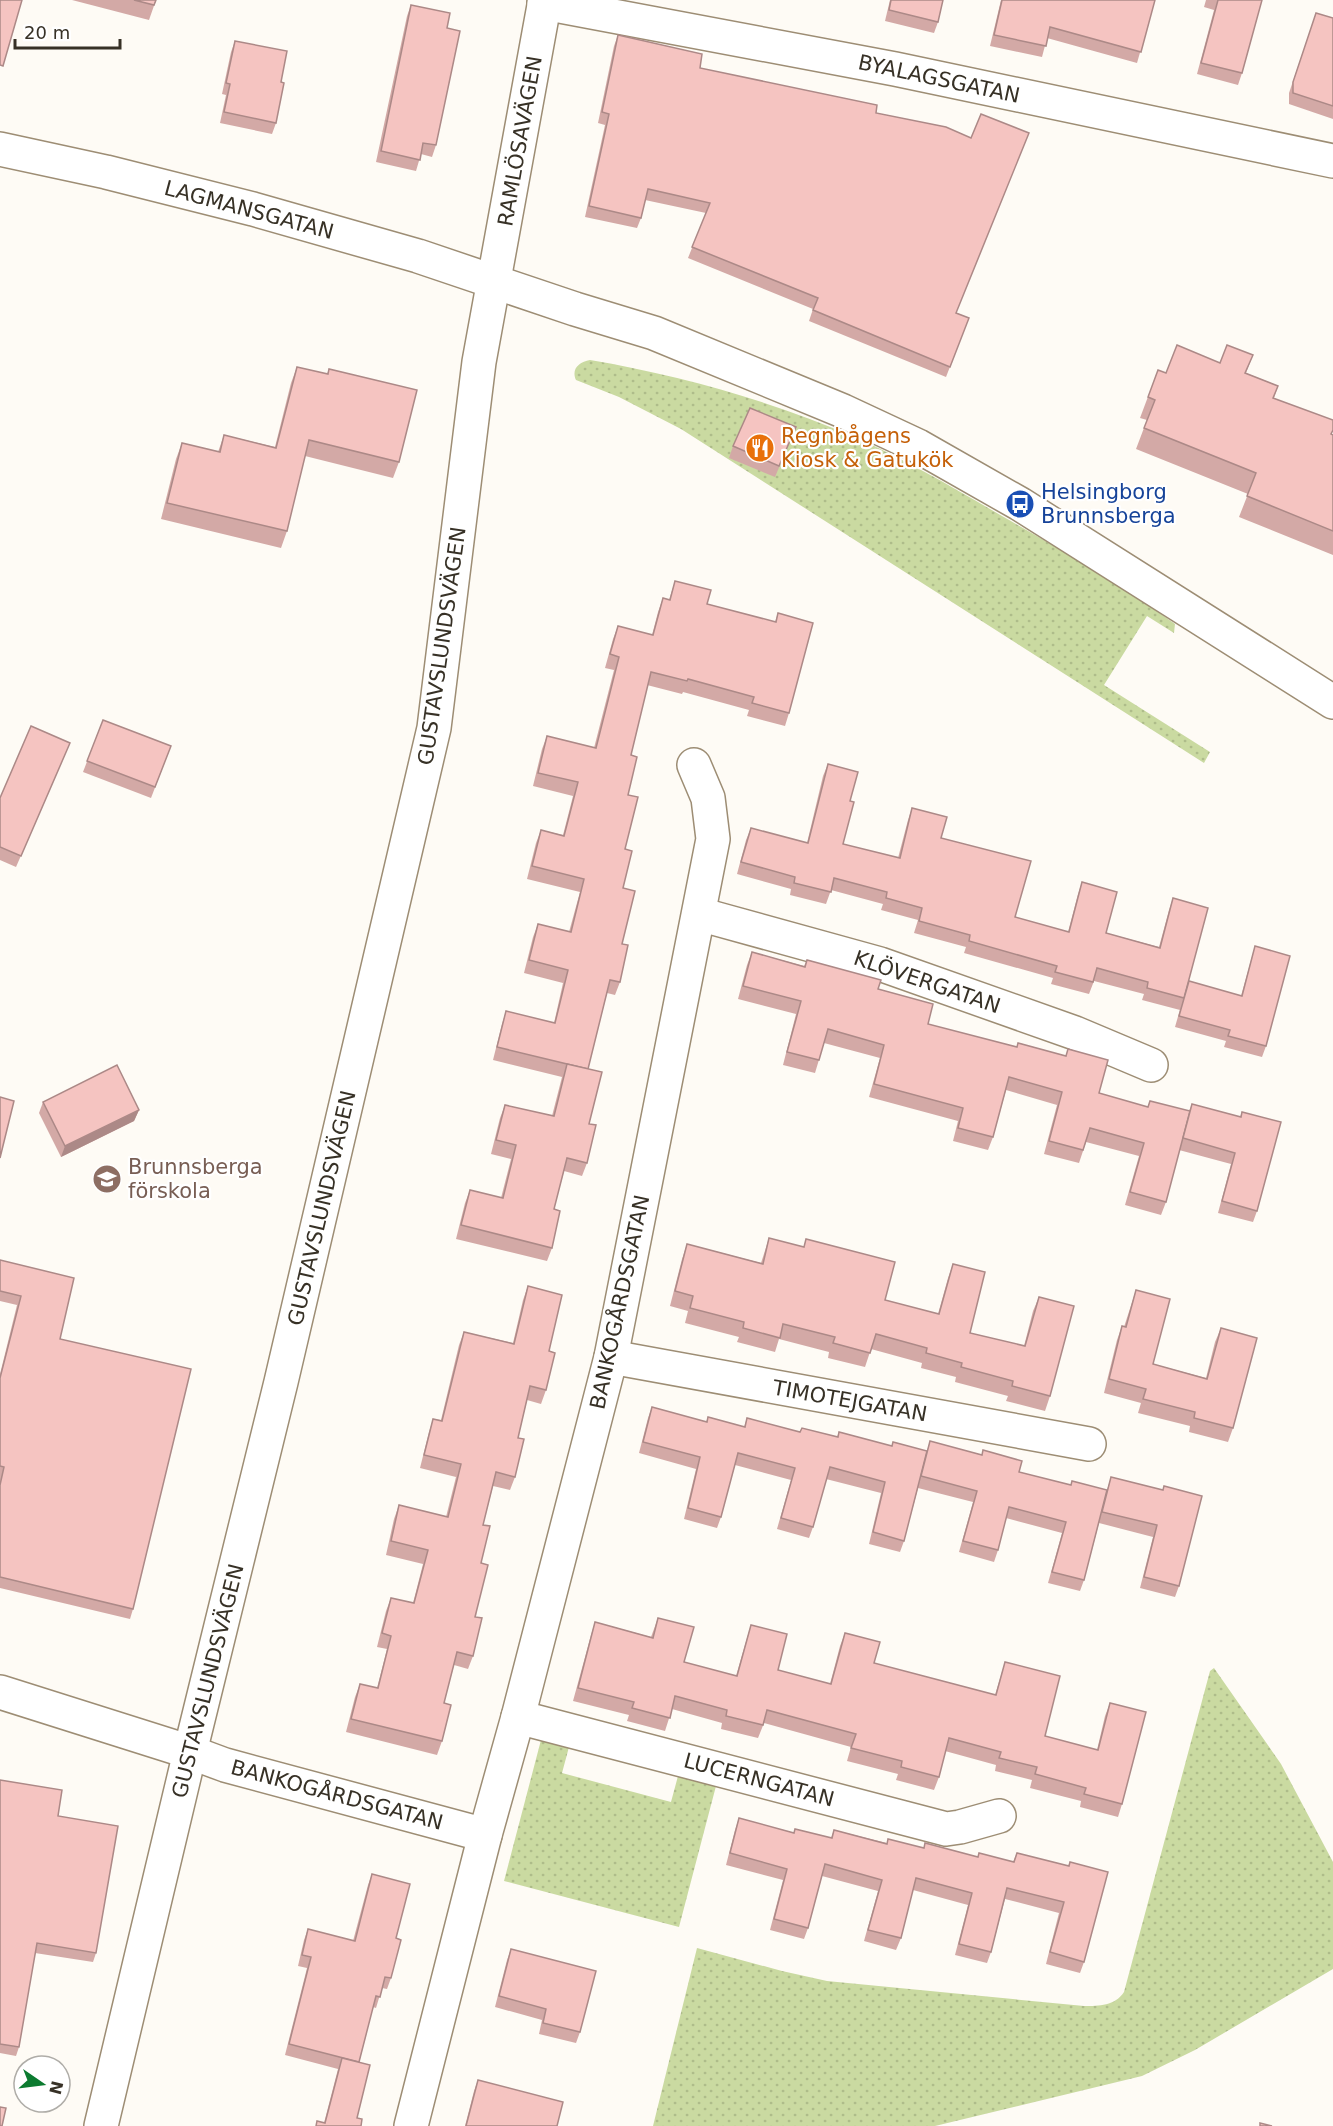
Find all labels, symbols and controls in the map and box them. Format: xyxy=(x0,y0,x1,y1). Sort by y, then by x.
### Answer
scale bar xyxy=(15,12,120,50)
text: 20 m xyxy=(24,22,70,43)
street label: BYALAGSGATAN xyxy=(856,50,1022,108)
street label: RAMLÖSAVÄGEN xyxy=(492,54,547,228)
street label: LAGMANSGATAN xyxy=(162,176,336,244)
place label: Regnbågens Kiosk & Gatukök xyxy=(781,423,954,472)
restaurant icon: Regnbågens Kiosk & Gatukök xyxy=(744,432,776,464)
place label: Helsingborg Brunnsberga xyxy=(1041,480,1176,528)
bus stop icon: Helsingborg Brunnsberga xyxy=(1004,488,1036,520)
street label: GUSTAVSLUNDSVÄGEN xyxy=(412,525,471,767)
street label: KLÖVERGATAN xyxy=(851,945,1004,1018)
street label: GUSTAVSLUNDSVÄGEN xyxy=(282,1088,361,1328)
place label: Brunnsberga förskola xyxy=(128,1155,263,1203)
school or university icon: Brunnsberga förskola xyxy=(91,1163,123,1195)
street label: BANKOGÅRDSGATAN xyxy=(584,1192,654,1411)
street label: TIMOTEJGATAN xyxy=(770,1375,929,1426)
street label: GUSTAVSLUNDSVÄGEN xyxy=(166,1561,249,1801)
street label: LUCERNGATAN xyxy=(681,1748,837,1812)
street label: BANKOGÅRDSGATAN xyxy=(228,1753,446,1835)
north arrow xyxy=(12,2054,72,2114)
text: N xyxy=(45,2079,67,2096)

